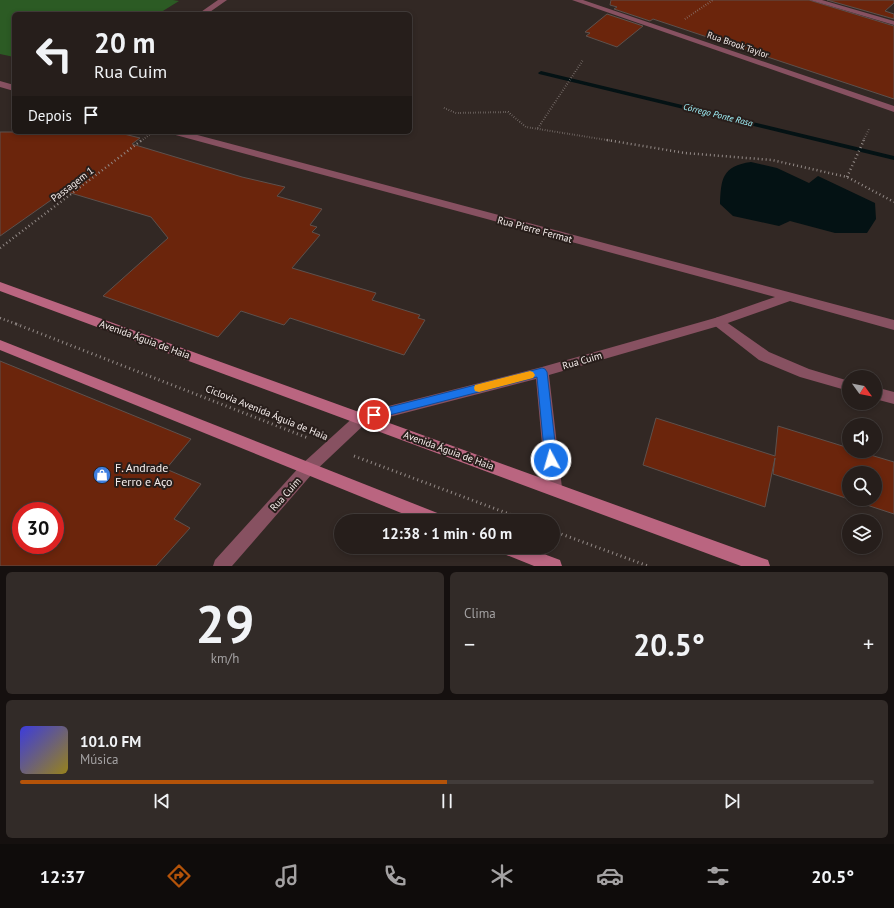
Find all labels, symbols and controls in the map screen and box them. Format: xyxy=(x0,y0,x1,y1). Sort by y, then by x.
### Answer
text: 20 m xyxy=(94,24,155,61)
icon: left xyxy=(28,28,80,80)
street label: Rua Brook Taylor xyxy=(706,29,770,60)
text: Rua Cuim xyxy=(94,60,167,83)
water label: Córrego Ponte Rasa xyxy=(682,101,754,129)
icon: arrive xyxy=(80,104,102,126)
text: Depois xyxy=(28,106,72,125)
street label: Passagem 1 xyxy=(48,164,96,205)
street label: Rua Pierre Fermat xyxy=(496,213,574,246)
street label: Avenida Águia de Haia xyxy=(98,317,192,362)
street label: Rua Cuim xyxy=(561,349,603,372)
north arrow xyxy=(842,370,882,410)
map controls xyxy=(842,370,882,554)
street label: Ciclovia Avenida Águia de Haia xyxy=(204,382,330,443)
pin xyxy=(357,398,391,432)
icon: arrive xyxy=(363,404,385,426)
button: sound xyxy=(842,418,882,458)
street label: Avenida Águia de Haia xyxy=(402,428,496,473)
position arrow xyxy=(530,439,572,481)
place label: F. Andrade Ferro e Aço xyxy=(115,460,172,489)
shop icon: F. Andrade Ferro e Aço xyxy=(92,465,112,485)
button: search xyxy=(842,466,882,506)
street label: Rua Cuim xyxy=(267,475,304,514)
speed limit sign: 30 xyxy=(12,502,64,554)
button: layers xyxy=(842,514,882,554)
text: 12:38 · 1 min · 60 m xyxy=(382,524,512,543)
text: 29 xyxy=(196,590,254,657)
text: Clima xyxy=(464,605,496,622)
text: 20.5° xyxy=(633,625,705,664)
text: − xyxy=(464,630,475,658)
text: + xyxy=(863,630,874,658)
text: km/h xyxy=(211,650,239,667)
text: 101.0 FM xyxy=(80,732,141,751)
text: Música xyxy=(80,751,119,768)
icon: previous xyxy=(151,790,173,812)
icon: pause xyxy=(436,790,458,812)
icon: next xyxy=(721,790,743,812)
icon: directions xyxy=(165,862,193,890)
icon: music xyxy=(273,862,301,890)
icon: phone xyxy=(381,862,409,890)
icon: climate xyxy=(488,862,516,890)
icon: car xyxy=(596,862,624,890)
icon: filters xyxy=(704,862,732,890)
text: 12:37 xyxy=(40,865,86,888)
text: 20.5° xyxy=(811,865,854,888)

